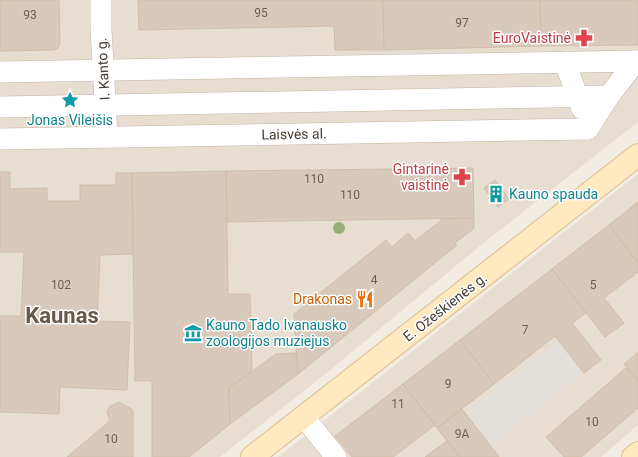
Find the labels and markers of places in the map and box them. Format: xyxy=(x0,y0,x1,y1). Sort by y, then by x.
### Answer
pharmacy icon: EuroVaistinė xyxy=(574,28,594,48)
place label: EuroVaistinė xyxy=(493,30,571,46)
place icon: Jonas Vileišis xyxy=(60,90,80,110)
place label: Jonas Vileišis xyxy=(27,112,113,128)
place label: Gintarinė vaistinė xyxy=(393,161,449,193)
pharmacy icon: Gintarinė vaistinė xyxy=(452,167,472,187)
building icon: Kauno spauda xyxy=(486,184,506,204)
place label: Kauno spauda xyxy=(509,186,598,202)
restaurant icon: Drakonas xyxy=(355,289,375,309)
place label: Drakonas xyxy=(293,291,352,307)
place label: Kauno Tado Ivanausko zoologijos muziejus xyxy=(206,317,347,349)
museum icon: Kauno Tado Ivanausko zoologijos muziejus xyxy=(183,323,203,343)

